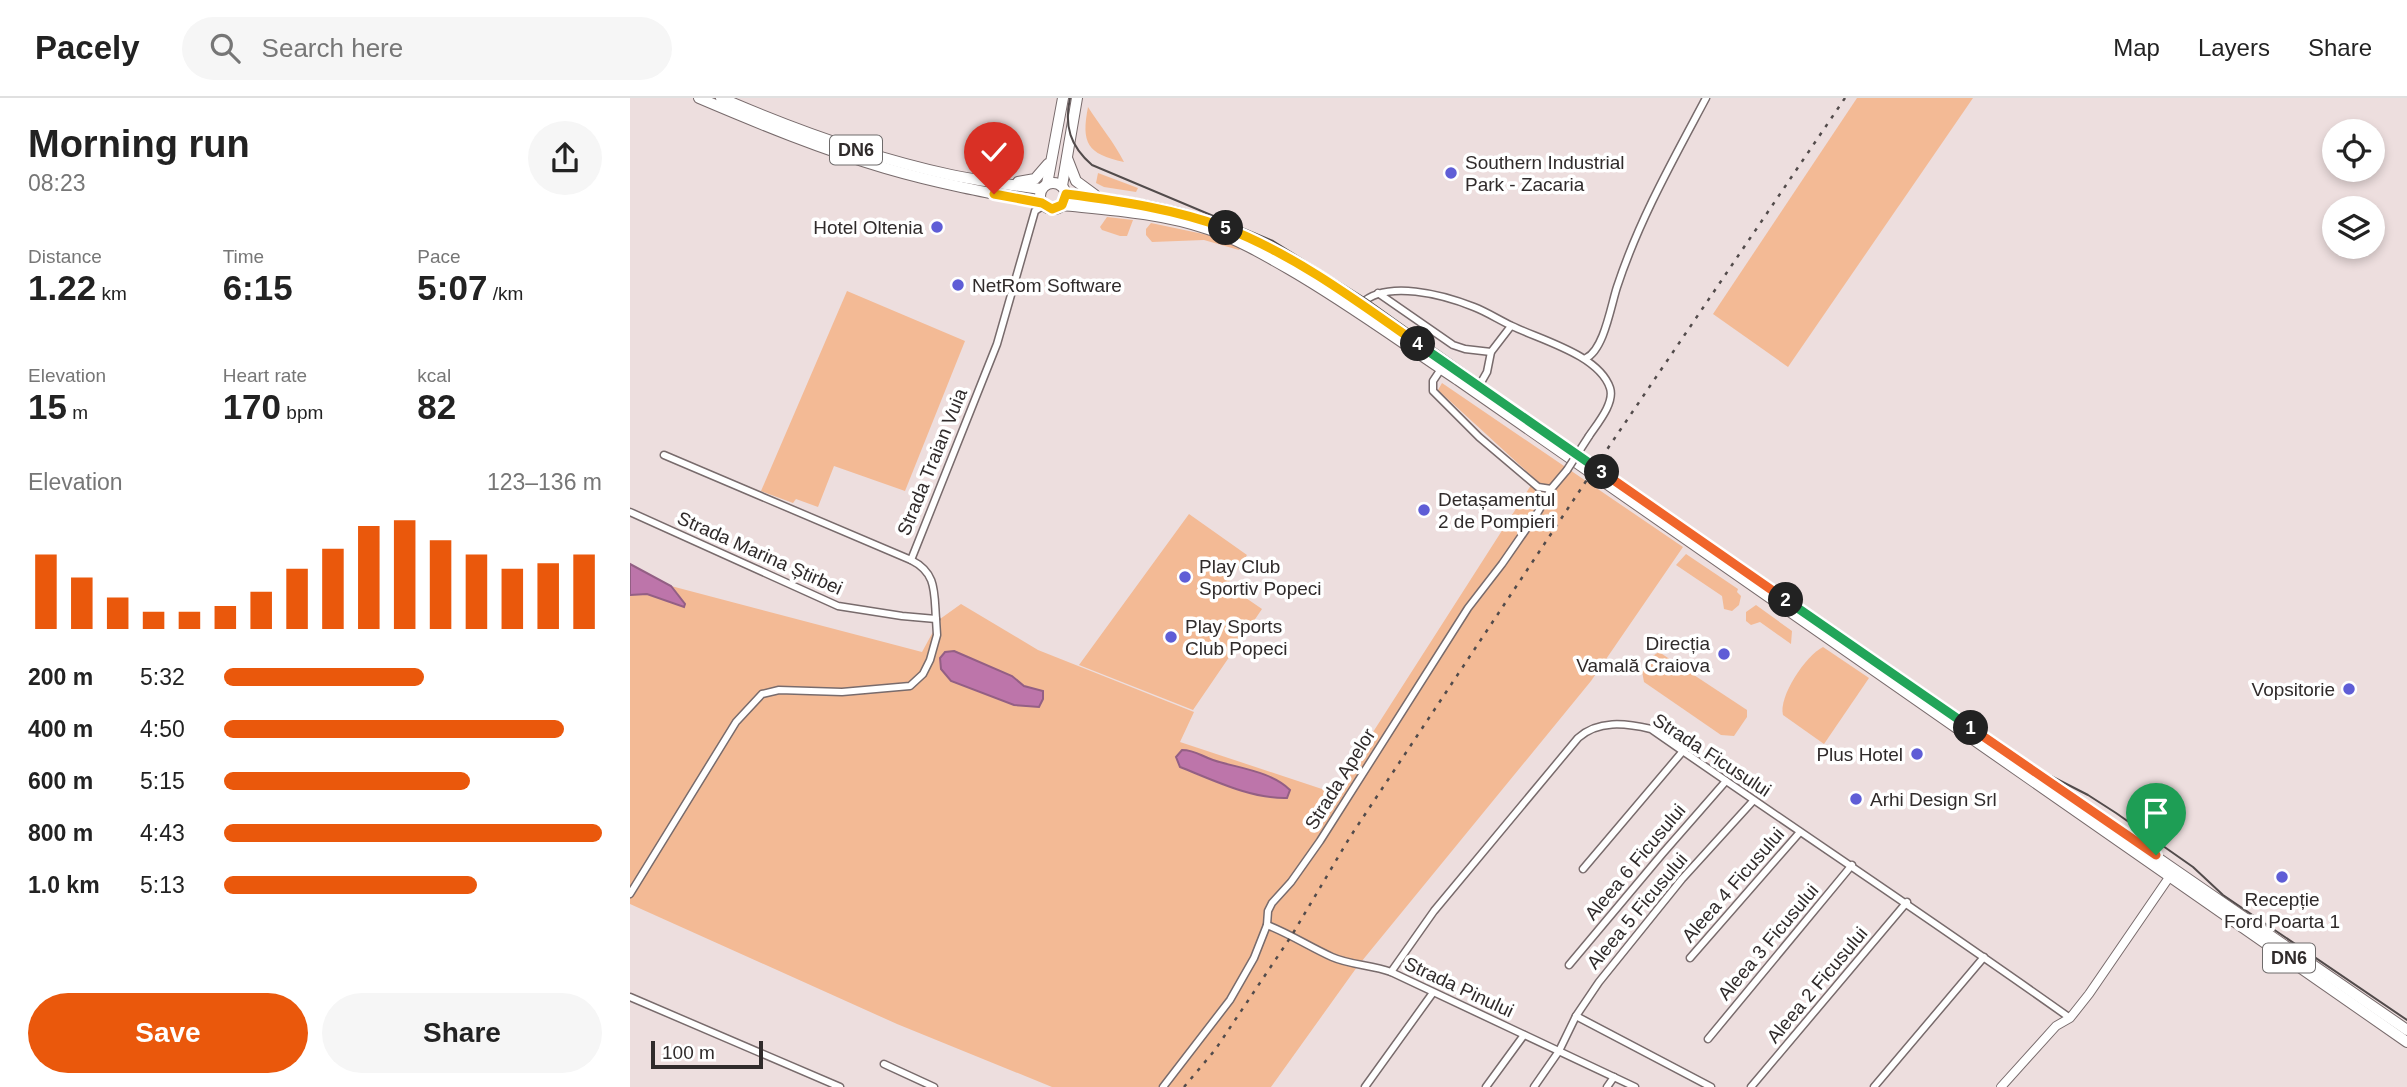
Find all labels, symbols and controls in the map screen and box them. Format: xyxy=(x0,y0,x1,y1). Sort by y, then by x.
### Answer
search box xyxy=(182,17,672,80)
text: Pacely xyxy=(35,29,140,66)
icon: search xyxy=(206,29,244,67)
text: Search here xyxy=(262,33,403,63)
text: Map xyxy=(2113,34,2160,61)
text: Layers xyxy=(2198,34,2270,61)
text: Share xyxy=(2308,34,2372,61)
map controls xyxy=(2322,119,2385,259)
button: locate xyxy=(2322,119,2385,182)
button: share xyxy=(528,121,602,195)
pin xyxy=(964,122,1024,194)
text: Morning run xyxy=(28,123,250,165)
icon: check xyxy=(975,133,1013,171)
road number: DN6 xyxy=(830,136,882,164)
place label: Southern Industrial Park - Zacaria xyxy=(1465,152,1625,195)
marker: Southern Industrial Park - Zacaria xyxy=(1443,165,1459,181)
text: 08:23 xyxy=(28,170,86,196)
button: layers xyxy=(2322,196,2385,259)
pin: 5 xyxy=(1208,211,1244,246)
place label: Hotel Oltenia xyxy=(813,217,923,238)
text: 5 xyxy=(1220,217,1231,238)
marker: Hotel Oltenia xyxy=(929,219,945,235)
text: Distance xyxy=(28,246,102,267)
text: Time xyxy=(223,246,264,267)
text: Pace xyxy=(417,246,461,267)
text: 1.22 xyxy=(28,268,96,307)
text: 6:15 xyxy=(223,268,293,307)
text: 5:07 xyxy=(417,268,487,307)
place label: NetRom Software xyxy=(972,275,1122,296)
marker: NetRom Software xyxy=(950,277,966,293)
text: km xyxy=(96,283,127,304)
text: /km xyxy=(487,283,523,304)
pin: 4 xyxy=(1400,327,1436,362)
text: 4 xyxy=(1412,333,1423,354)
text: Elevation xyxy=(28,365,106,386)
text: Heart rate xyxy=(223,365,307,386)
text: kcal xyxy=(417,365,451,386)
street label: Strada Traian Vuia xyxy=(893,385,971,539)
text: 15 xyxy=(28,387,67,426)
text: 170 xyxy=(223,387,281,426)
text: 82 xyxy=(417,387,456,426)
text: m xyxy=(67,402,88,423)
text: bpm xyxy=(281,402,323,423)
pin: 3 xyxy=(1584,454,1620,490)
text: 3 xyxy=(1596,461,1607,482)
text: Elevation xyxy=(28,469,123,495)
text: 123–136 m xyxy=(487,469,602,495)
place label: Detașamentul 2 de Pompieri xyxy=(1438,489,1555,532)
marker: Detașamentul 2 de Pompieri xyxy=(1416,502,1432,518)
street label: Strada Marina Știrbei xyxy=(674,507,846,599)
place label: Play Club Sportiv Popeci xyxy=(1199,556,1322,599)
marker: Play Club Sportiv Popeci xyxy=(1177,569,1193,585)
pin: 2 xyxy=(1768,582,1804,618)
text: 2 xyxy=(1780,589,1791,610)
place label: Play Sports Club Popeci xyxy=(1185,616,1287,659)
marker: Play Sports Club Popeci xyxy=(1163,629,1179,645)
place label: Direcția Vamală Craiova xyxy=(1576,633,1710,676)
marker: Direcția Vamală Craiova xyxy=(1716,646,1732,662)
text: 200 m xyxy=(28,664,93,690)
text: 5:32 xyxy=(140,664,185,690)
place label: Vopsitorie xyxy=(2252,679,2335,700)
marker: Vopsitorie xyxy=(2341,681,2357,697)
street label: Strada Ficusului xyxy=(1649,709,1775,801)
pin: 1 xyxy=(1954,710,1988,746)
text: 400 m xyxy=(28,716,93,742)
text: 4:50 xyxy=(140,716,185,742)
text: 1 xyxy=(1965,717,1976,738)
street label: Strada Apelor xyxy=(1301,724,1380,833)
place label: Plus Hotel xyxy=(1816,744,1903,765)
marker: Plus Hotel xyxy=(1909,746,1925,762)
text: 600 m xyxy=(28,768,93,794)
text: 5:15 xyxy=(140,768,185,794)
pin xyxy=(2126,783,2186,855)
place label: Arhi Design Srl xyxy=(1870,789,1997,810)
marker: Arhi Design Srl xyxy=(1848,791,1864,807)
icon: arrive xyxy=(2137,794,2175,832)
street label: Aleea 6 Ficusului xyxy=(1580,800,1690,924)
text: 800 m xyxy=(28,820,93,846)
text: 4:43 xyxy=(140,820,185,846)
street label: Aleea 4 Ficusului xyxy=(1678,824,1788,946)
street label: Aleea 5 Ficusului xyxy=(1582,849,1692,973)
marker: Recepție Ford Poarta 1 xyxy=(2274,869,2290,885)
text: 1.0 km xyxy=(28,872,100,898)
text: 5:13 xyxy=(140,872,185,898)
street label: Aleea 3 Ficusului xyxy=(1713,880,1823,1004)
place label: Recepție Ford Poarta 1 xyxy=(2224,889,2340,932)
street label: Aleea 2 Ficusului xyxy=(1762,923,1872,1047)
road number: DN6 xyxy=(2263,944,2315,972)
street label: Strada Pinului xyxy=(1401,952,1517,1022)
button: Save xyxy=(28,993,308,1073)
button: Share xyxy=(322,993,602,1073)
scale bar xyxy=(651,1038,763,1070)
text: 100 m xyxy=(662,1042,715,1063)

